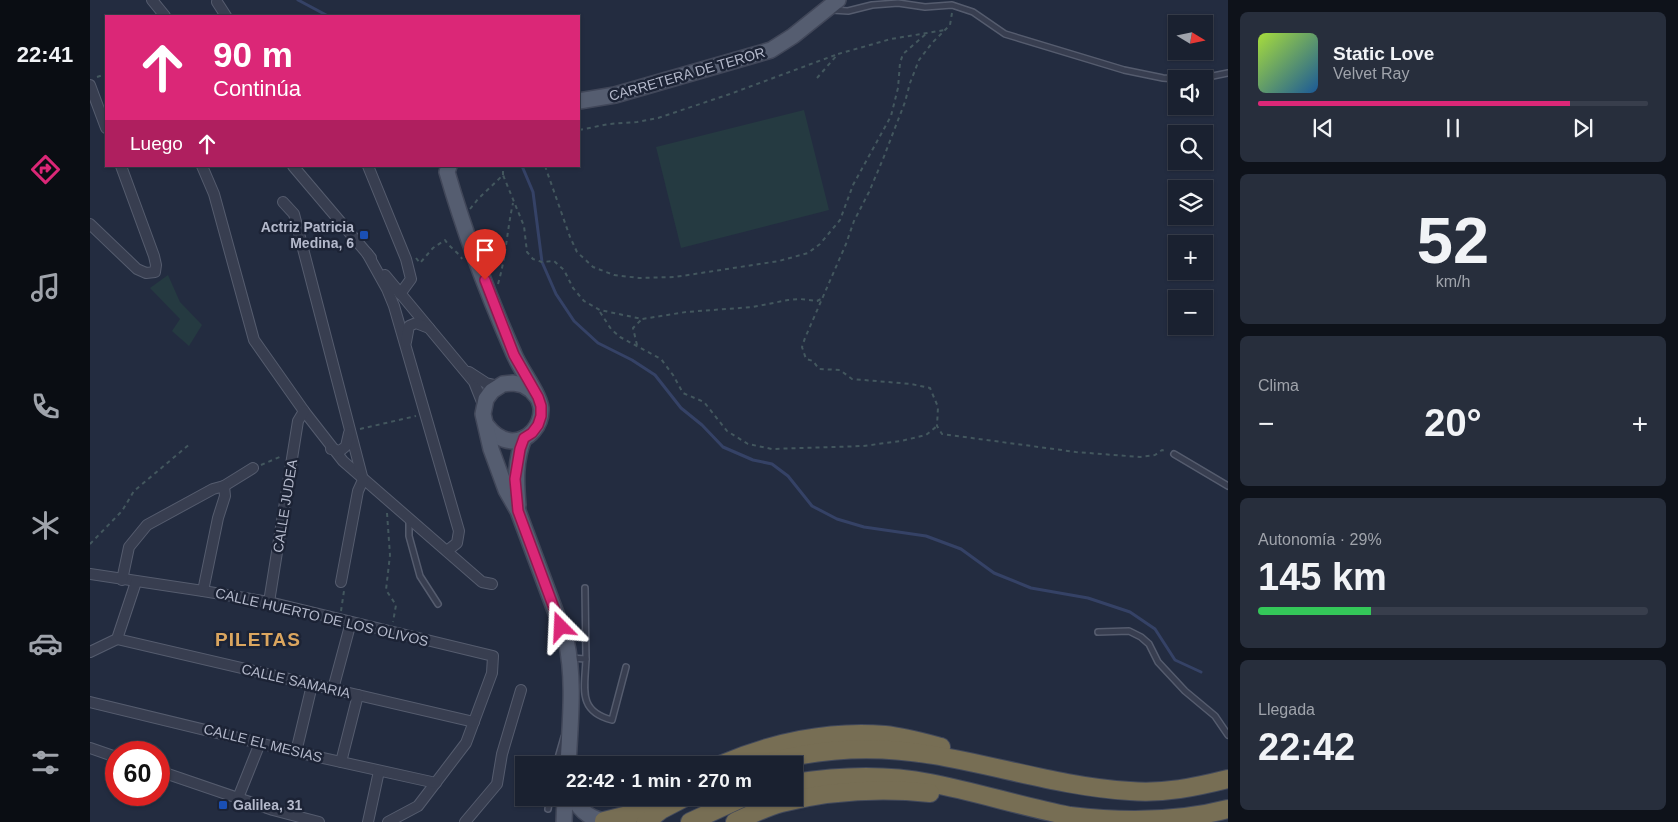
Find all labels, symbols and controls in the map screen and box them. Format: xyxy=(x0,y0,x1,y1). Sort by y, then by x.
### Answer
north arrow xyxy=(1168,15,1212,60)
map controls xyxy=(1168,15,1213,335)
icon: ahead xyxy=(130,35,195,100)
text: 90 m xyxy=(213,35,293,74)
text: 22:41 xyxy=(17,42,73,67)
text: Static Love xyxy=(1333,43,1434,64)
street label: CARRETERA DE TEROR xyxy=(607,44,767,104)
text: Velvet Ray xyxy=(1333,65,1409,82)
button: sound xyxy=(1168,70,1213,115)
text: Continúa xyxy=(213,76,301,101)
icon: previous xyxy=(1309,114,1337,142)
icon: pause xyxy=(1439,114,1467,142)
icon: next xyxy=(1569,114,1597,142)
button: search xyxy=(1168,125,1213,170)
icon: ahead xyxy=(193,130,221,158)
text: Luego xyxy=(130,133,183,154)
icon: directions xyxy=(28,152,63,187)
button: layers xyxy=(1168,180,1213,225)
text: 52 xyxy=(1417,204,1489,277)
place label: Actriz Patricia Medina, 6 xyxy=(261,219,354,251)
marker: Actriz Patricia Medina, 6 xyxy=(358,229,370,241)
pin xyxy=(464,229,506,280)
button: + xyxy=(1168,235,1213,280)
icon: arrive xyxy=(471,236,499,264)
icon: music xyxy=(28,270,63,305)
text: km/h xyxy=(1436,273,1470,290)
button: − xyxy=(1168,290,1213,335)
text: Clima xyxy=(1258,377,1299,394)
icon: phone xyxy=(28,389,63,424)
text: 20° xyxy=(1424,402,1482,444)
text: − xyxy=(1258,408,1274,439)
text: + xyxy=(1632,408,1648,439)
street label: CALLE JUDEA xyxy=(270,458,300,554)
icon: climate xyxy=(28,508,63,543)
text: Autonomía · 29% xyxy=(1258,531,1382,548)
text: 145 km xyxy=(1258,556,1387,598)
street label: CALLE HUERTO DE LOS OLIVOS xyxy=(214,585,430,649)
position arrow xyxy=(534,600,586,652)
icon: car xyxy=(28,626,63,661)
district label: PILETAS xyxy=(215,629,301,650)
street label: CALLE SAMARIA xyxy=(240,661,353,701)
text: Llegada xyxy=(1258,701,1315,718)
street label: CALLE EL MESIAS xyxy=(202,721,324,765)
text: 22:42 xyxy=(1258,726,1355,768)
speed limit sign: 60 xyxy=(105,741,170,806)
icon: filters xyxy=(28,745,63,780)
text: 22:42 · 1 min · 270 m xyxy=(566,770,752,791)
place label: Galilea, 31 xyxy=(233,797,302,813)
marker: Galilea, 31 xyxy=(217,799,229,811)

